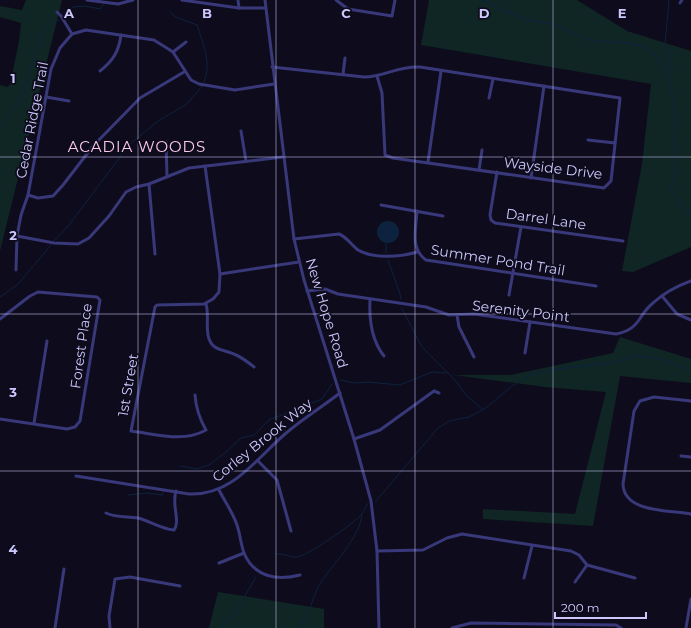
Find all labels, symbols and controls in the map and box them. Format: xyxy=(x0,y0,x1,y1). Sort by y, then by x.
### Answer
text: A xyxy=(63,5,75,21)
text: B xyxy=(202,5,212,21)
text: C xyxy=(341,5,351,21)
text: D xyxy=(479,5,490,21)
text: E xyxy=(618,5,627,21)
street label: Cedar Ridge Trail xyxy=(12,60,52,180)
text: 1 xyxy=(10,70,16,86)
district label: ACADIA WOODS xyxy=(68,137,206,156)
street label: Wayside Drive xyxy=(503,153,603,183)
street label: Darrel Lane xyxy=(505,204,587,234)
text: 2 xyxy=(9,227,17,243)
street label: Summer Pond Trail xyxy=(430,241,566,279)
street label: New Hope Road xyxy=(302,256,352,370)
street label: Serenity Point xyxy=(471,296,571,326)
street label: Forest Place xyxy=(66,302,96,390)
street label: 1st Street xyxy=(114,352,142,418)
text: 3 xyxy=(8,384,17,400)
street label: Corley Brook Way xyxy=(208,394,316,486)
text: 4 xyxy=(9,541,18,557)
scale bar xyxy=(555,594,646,620)
text: 200 m xyxy=(561,600,600,615)

